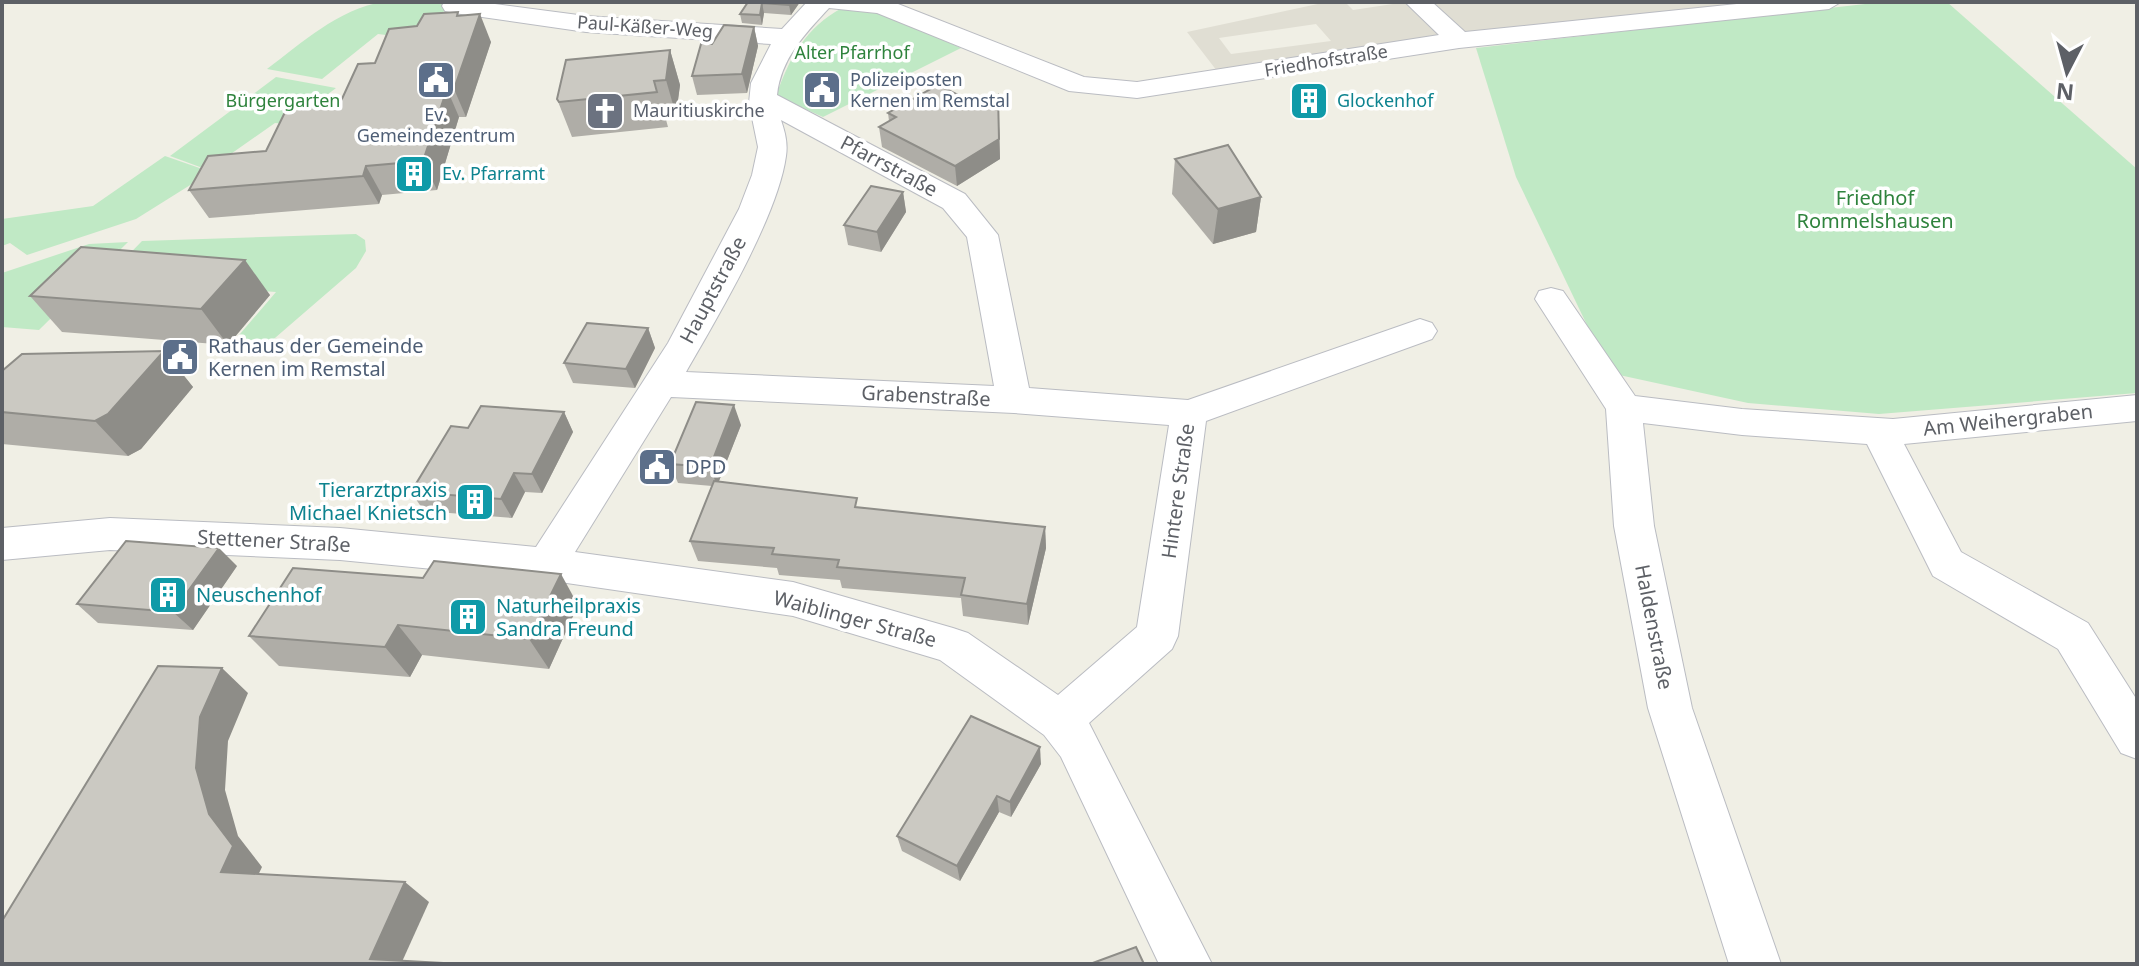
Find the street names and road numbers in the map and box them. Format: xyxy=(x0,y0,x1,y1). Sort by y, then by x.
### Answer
street label: Paul-Käßer-Weg xyxy=(576,9,714,43)
street label: Friedhofstraße xyxy=(1262,38,1389,82)
street label: Pfarrstraße xyxy=(836,129,943,202)
street label: Hauptstraße xyxy=(673,231,752,348)
street label: Grabenstraße xyxy=(861,379,991,412)
street label: Am Weihergraben xyxy=(1922,397,2094,442)
street label: Hintere Straße xyxy=(1155,422,1200,560)
street label: Stettener Straße xyxy=(197,523,351,558)
street label: Haldenstraße xyxy=(1629,562,1680,692)
street label: Waiblinger Straße xyxy=(771,584,940,653)

